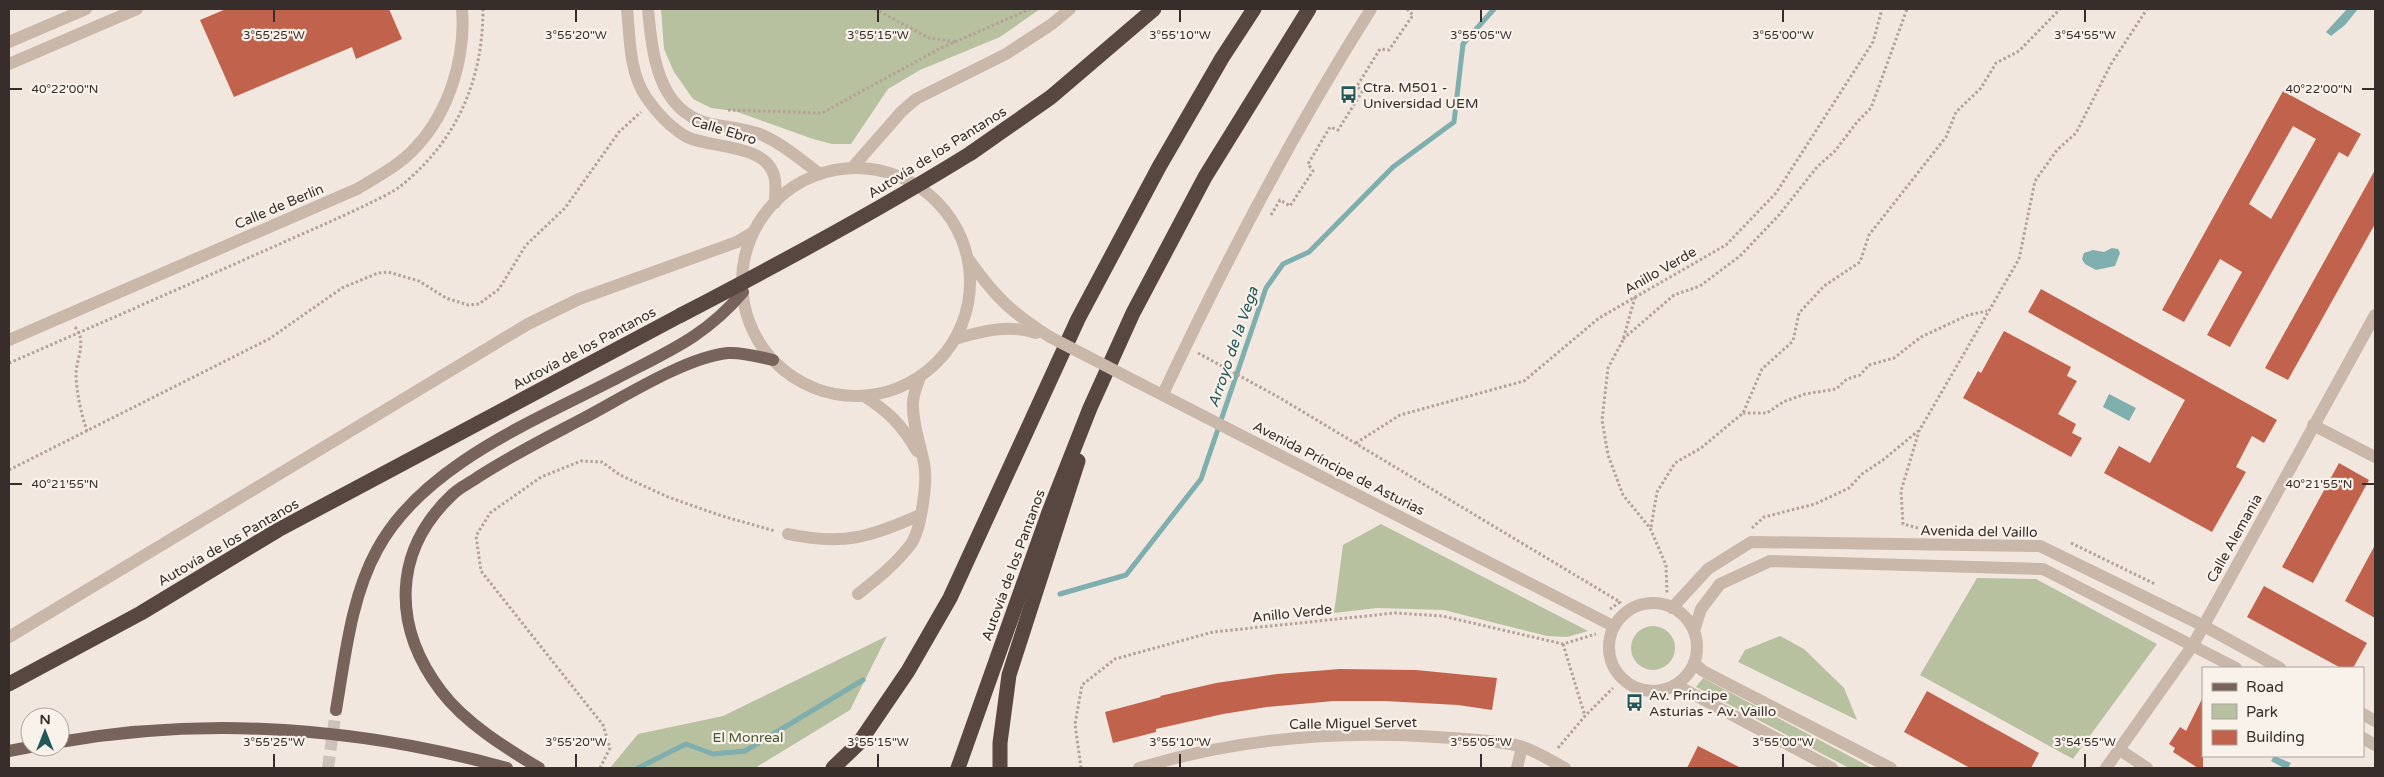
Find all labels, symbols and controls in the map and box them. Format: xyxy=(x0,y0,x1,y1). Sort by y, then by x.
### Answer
text: 3°55'25"W xyxy=(243,28,305,42)
text: 3°55'20"W xyxy=(545,28,607,42)
text: 3°55'15"W xyxy=(847,28,909,42)
text: 3°55'10"W xyxy=(1149,28,1211,42)
text: 3°55'05"W xyxy=(1450,28,1512,42)
text: 3°55'00"W xyxy=(1752,28,1814,42)
text: 3°54'55"W xyxy=(2054,28,2116,42)
place label: Ctra. M501 - Universidad UEM xyxy=(1363,79,1478,112)
text: 40°22'00"N xyxy=(32,82,99,96)
text: 40°22'00"N xyxy=(2286,82,2353,96)
bus stop icon: Ctra. M501 - Universidad UEM xyxy=(1339,85,1359,105)
street label: Autovía de los Pantanos xyxy=(865,103,1010,202)
street label: Calle Ebro xyxy=(689,112,759,148)
street label: Calle de Berlín xyxy=(232,180,326,233)
street label: Anillo Verde xyxy=(1621,243,1699,298)
water label: Arroyo de la Vega xyxy=(1204,284,1262,410)
street label: Autovía de los Pantanos xyxy=(510,303,659,393)
street label: Avenida Príncipe de Asturias xyxy=(1250,418,1428,519)
text: 40°21'55"N xyxy=(32,477,99,491)
text: 40°21'55"N xyxy=(2286,477,2353,491)
street label: Autovía de los Pantanos xyxy=(978,487,1049,643)
street label: Calle Alemania xyxy=(2203,491,2266,585)
street label: Autovía de los Pantanos xyxy=(155,495,302,590)
street label: Avenida del Vaillo xyxy=(1920,522,2038,541)
street label: Anillo Verde xyxy=(1251,601,1333,626)
legend xyxy=(2202,667,2364,757)
text: Road xyxy=(2246,678,2284,696)
place label: Av. Príncipe Asturias - Av. Vaillo xyxy=(1649,687,1776,720)
bus stop icon: Av. Príncipe Asturias - Av. Vaillo xyxy=(1625,693,1645,713)
text: Park xyxy=(2246,703,2278,721)
north arrow xyxy=(20,707,70,757)
text: N xyxy=(39,711,51,728)
street label: Calle Miguel Servet xyxy=(1289,714,1418,733)
text: Building xyxy=(2246,728,2305,746)
park label: El Monreal xyxy=(713,729,783,746)
text: 3°55'25"W xyxy=(243,735,305,749)
text: 3°55'20"W xyxy=(545,735,607,749)
text: 3°55'15"W xyxy=(847,735,909,749)
text: 3°55'10"W xyxy=(1149,735,1211,749)
text: 3°55'05"W xyxy=(1450,735,1512,749)
text: 3°55'00"W xyxy=(1752,735,1814,749)
text: 3°54'55"W xyxy=(2054,735,2116,749)

